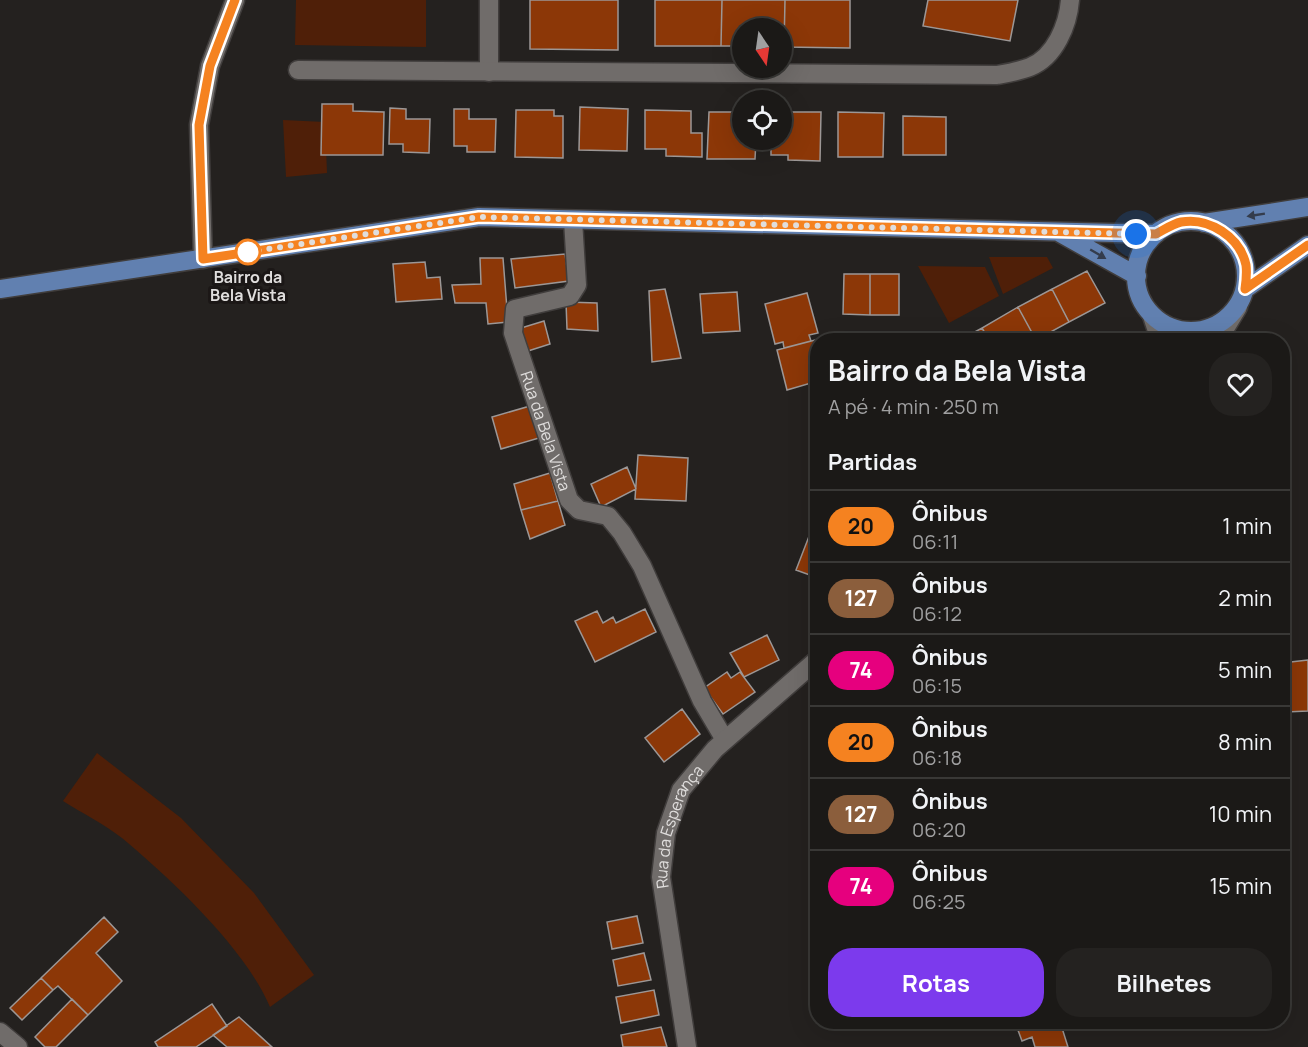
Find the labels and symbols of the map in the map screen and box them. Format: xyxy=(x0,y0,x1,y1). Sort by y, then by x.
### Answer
north arrow xyxy=(732,18,792,78)
one-way arrow xyxy=(1246,210,1265,219)
your location xyxy=(1121,219,1151,249)
marker: Bairro da Bela Vista xyxy=(235,239,261,265)
one-way arrow xyxy=(1090,249,1107,259)
place label: Bairro da Bela Vista xyxy=(210,266,286,306)
street label: Rua da Bela Vista xyxy=(516,368,576,494)
street label: Rua da Esperança xyxy=(650,760,708,890)

